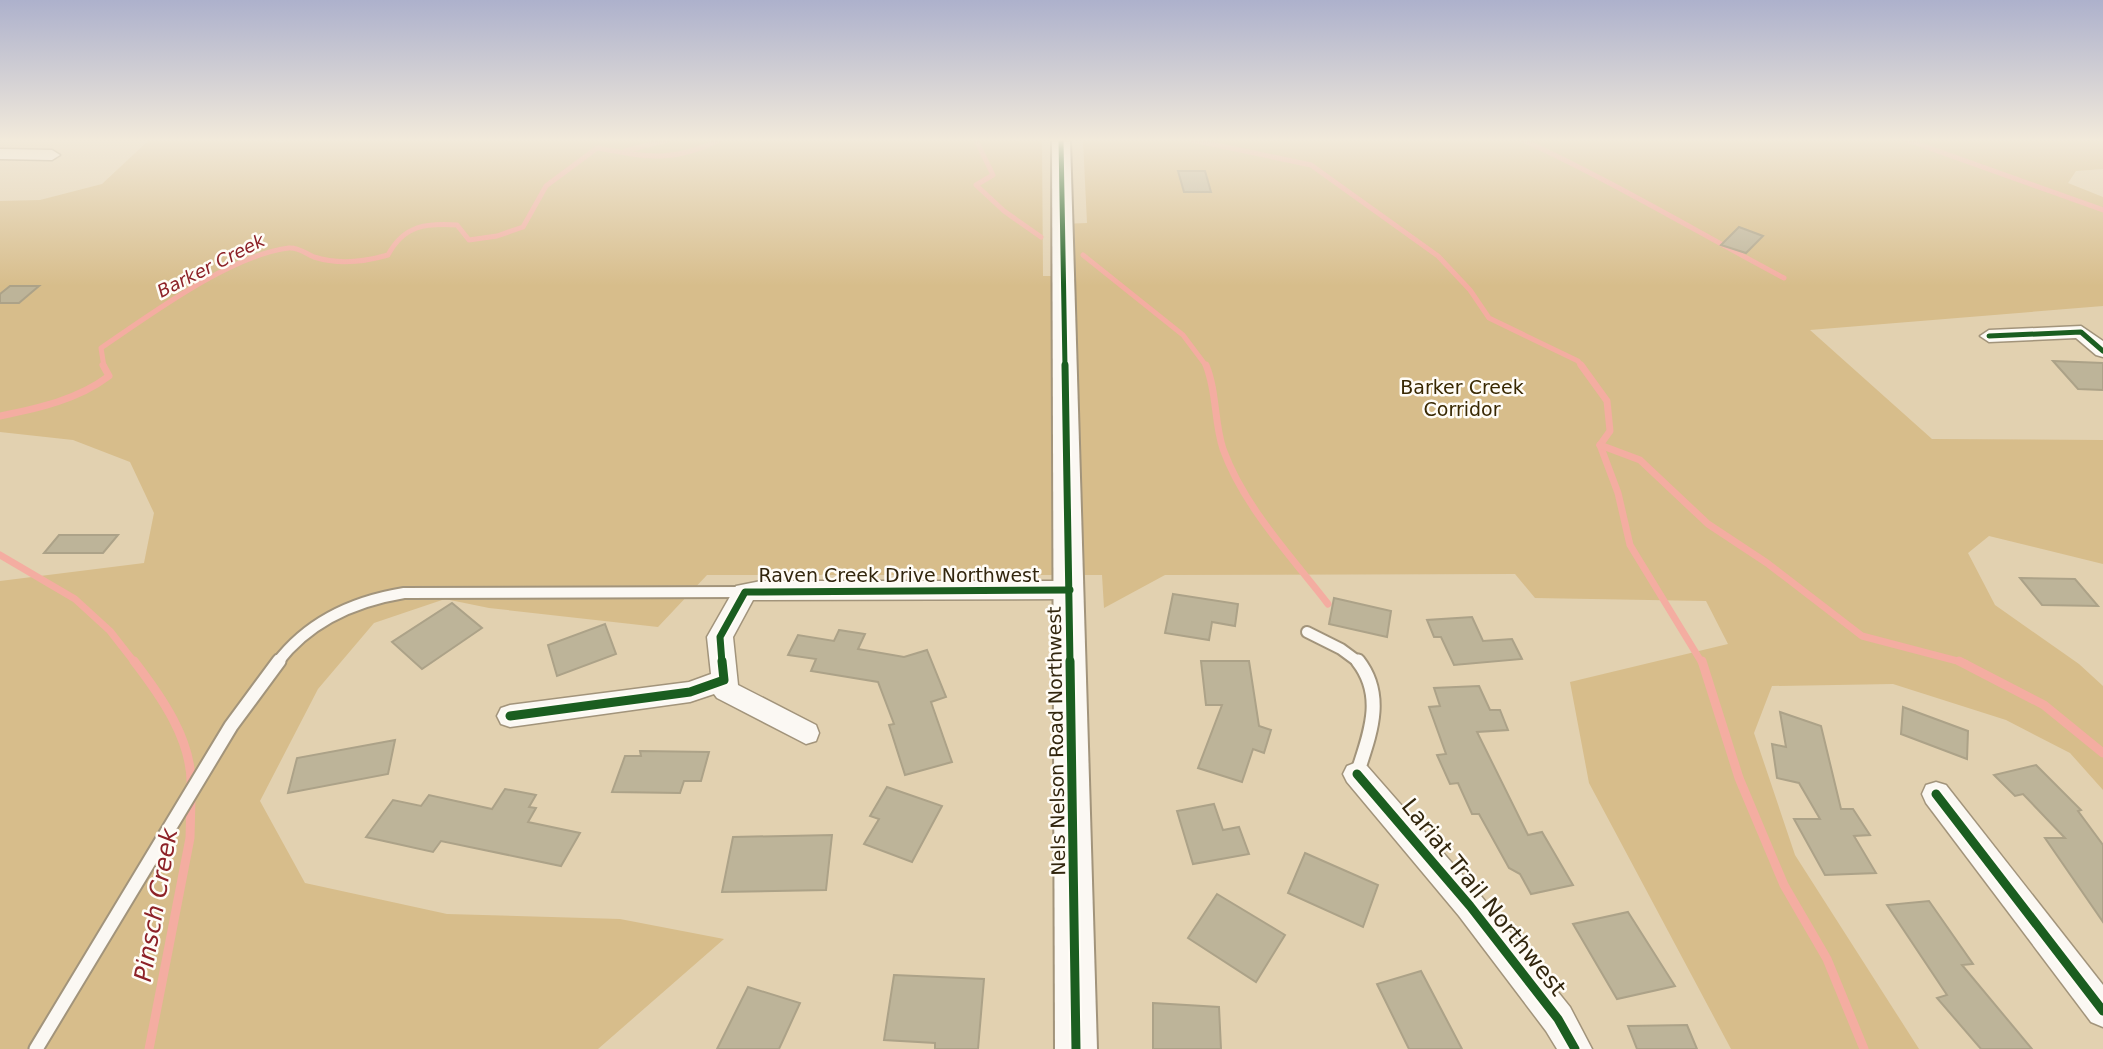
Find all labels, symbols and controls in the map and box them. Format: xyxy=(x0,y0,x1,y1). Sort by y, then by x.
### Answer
water label: Barker Creek xyxy=(153,229,269,302)
park label: Barker Creek Corridor xyxy=(1400,376,1524,420)
street label: Raven Creek Drive Northwest xyxy=(759,564,1039,586)
street label: Nels Nelson Road Northwest xyxy=(1043,606,1069,876)
street label: Lariat Trail Northwest xyxy=(1397,793,1571,1001)
water label: Pinsch Creek xyxy=(129,825,183,984)

